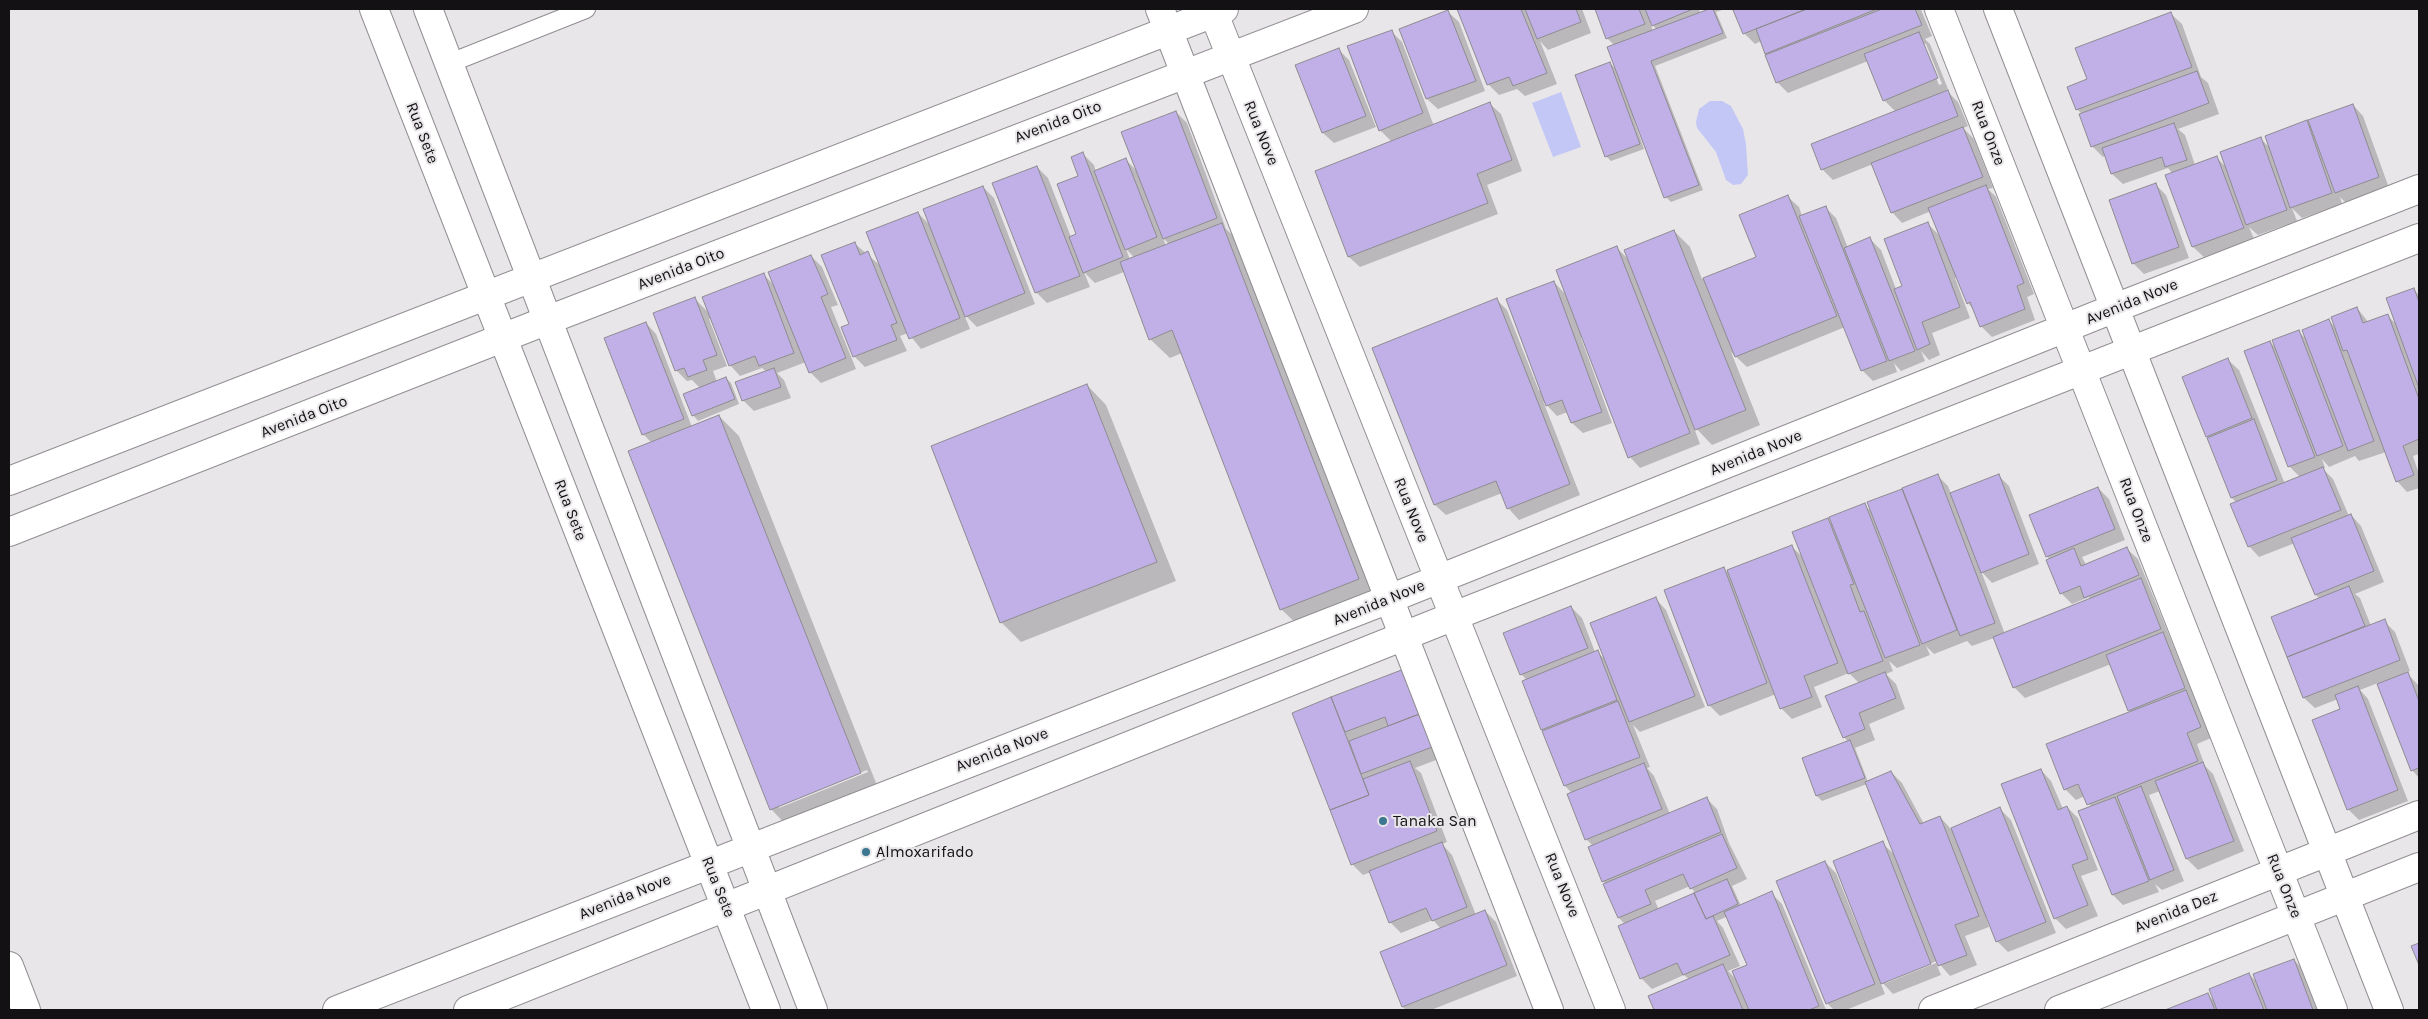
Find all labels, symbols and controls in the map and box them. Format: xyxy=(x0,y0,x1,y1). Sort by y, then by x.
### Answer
street label: Avenida Oito xyxy=(1012,97,1104,147)
street label: Rua Nove xyxy=(1239,98,1283,168)
street label: Rua Onze xyxy=(1967,98,2009,168)
street label: Rua Sete xyxy=(402,100,442,166)
street label: Avenida Oito xyxy=(635,244,727,294)
street label: Avenida Nove xyxy=(2083,275,2181,329)
street label: Avenida Oito xyxy=(258,392,350,442)
street label: Avenida Nove xyxy=(1707,426,1805,480)
street label: Rua Nove xyxy=(1389,475,1433,545)
street label: Rua Onze xyxy=(2115,475,2157,545)
street label: Rua Sete xyxy=(550,477,590,543)
street label: Avenida Nove xyxy=(1330,576,1428,630)
street label: Avenida Nove xyxy=(953,724,1051,776)
place label: Tanaka San xyxy=(1393,811,1477,831)
marker: Tanaka San xyxy=(1377,815,1389,827)
place label: Almoxarifado xyxy=(876,842,973,862)
marker: Almoxarifado xyxy=(860,846,872,858)
street label: Rua Nove xyxy=(1540,850,1584,920)
street label: Rua Onze xyxy=(2262,851,2306,921)
street label: Rua Sete xyxy=(697,854,739,920)
street label: Avenida Nove xyxy=(576,870,674,924)
street label: Avenida Dez xyxy=(2132,887,2220,937)

